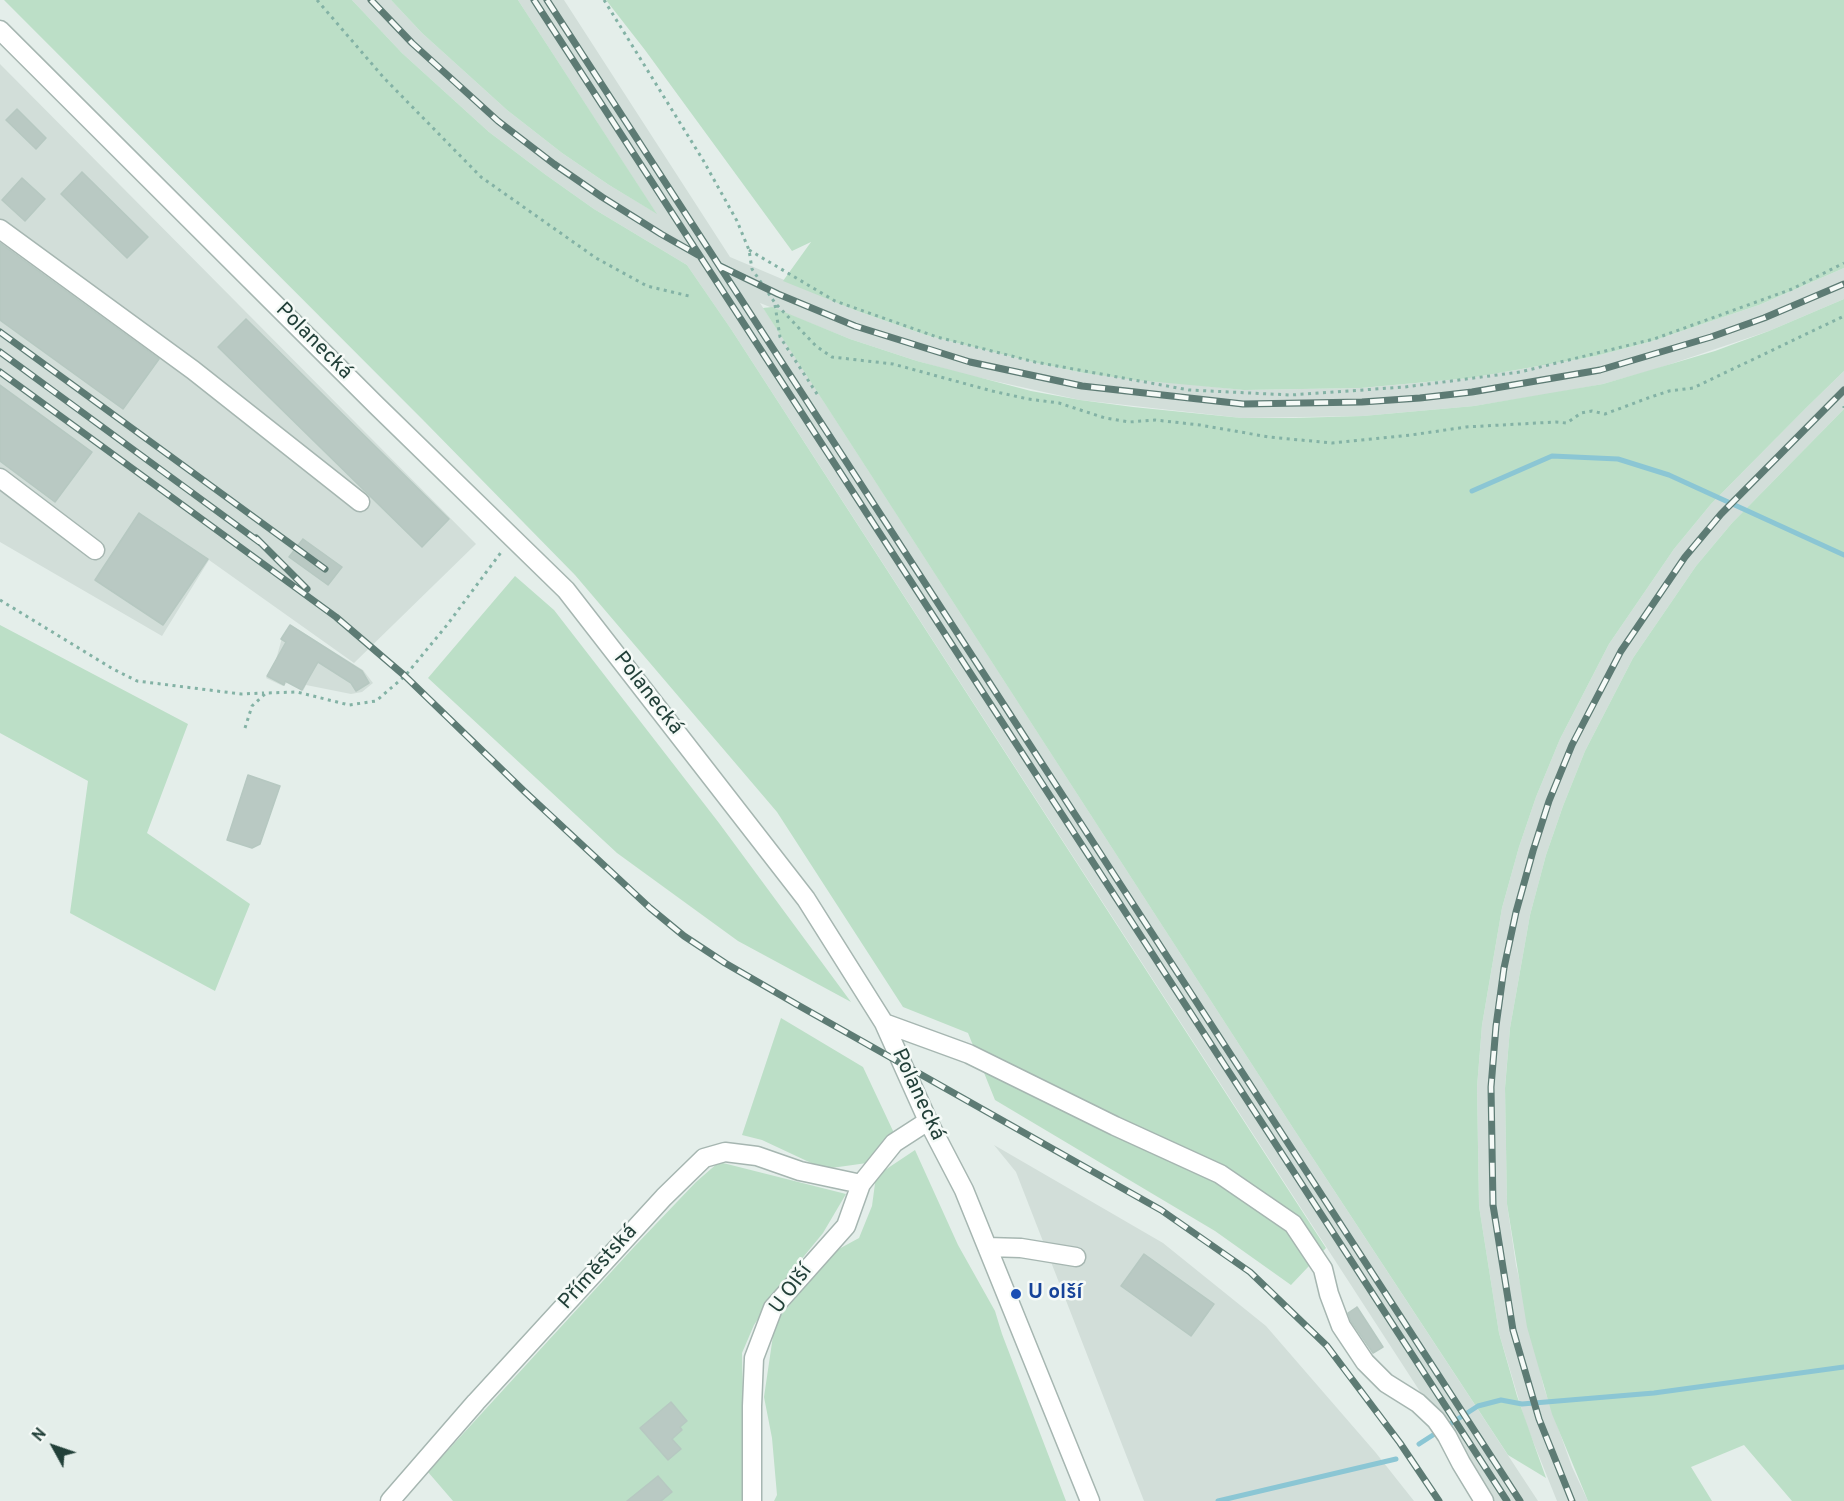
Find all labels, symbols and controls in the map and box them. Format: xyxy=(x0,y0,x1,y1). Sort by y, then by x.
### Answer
street label: Polanecká xyxy=(269,298,357,386)
street label: Polanecká xyxy=(607,647,687,741)
street label: Polanecká xyxy=(885,1045,949,1145)
street label: Příměstská xyxy=(554,1220,644,1316)
street label: U Olší xyxy=(765,1260,819,1320)
place label: U olší xyxy=(1028,1281,1082,1307)
marker: U olší xyxy=(1009,1287,1023,1301)
north arrow xyxy=(24,1417,84,1477)
text: N xyxy=(29,1425,52,1446)

